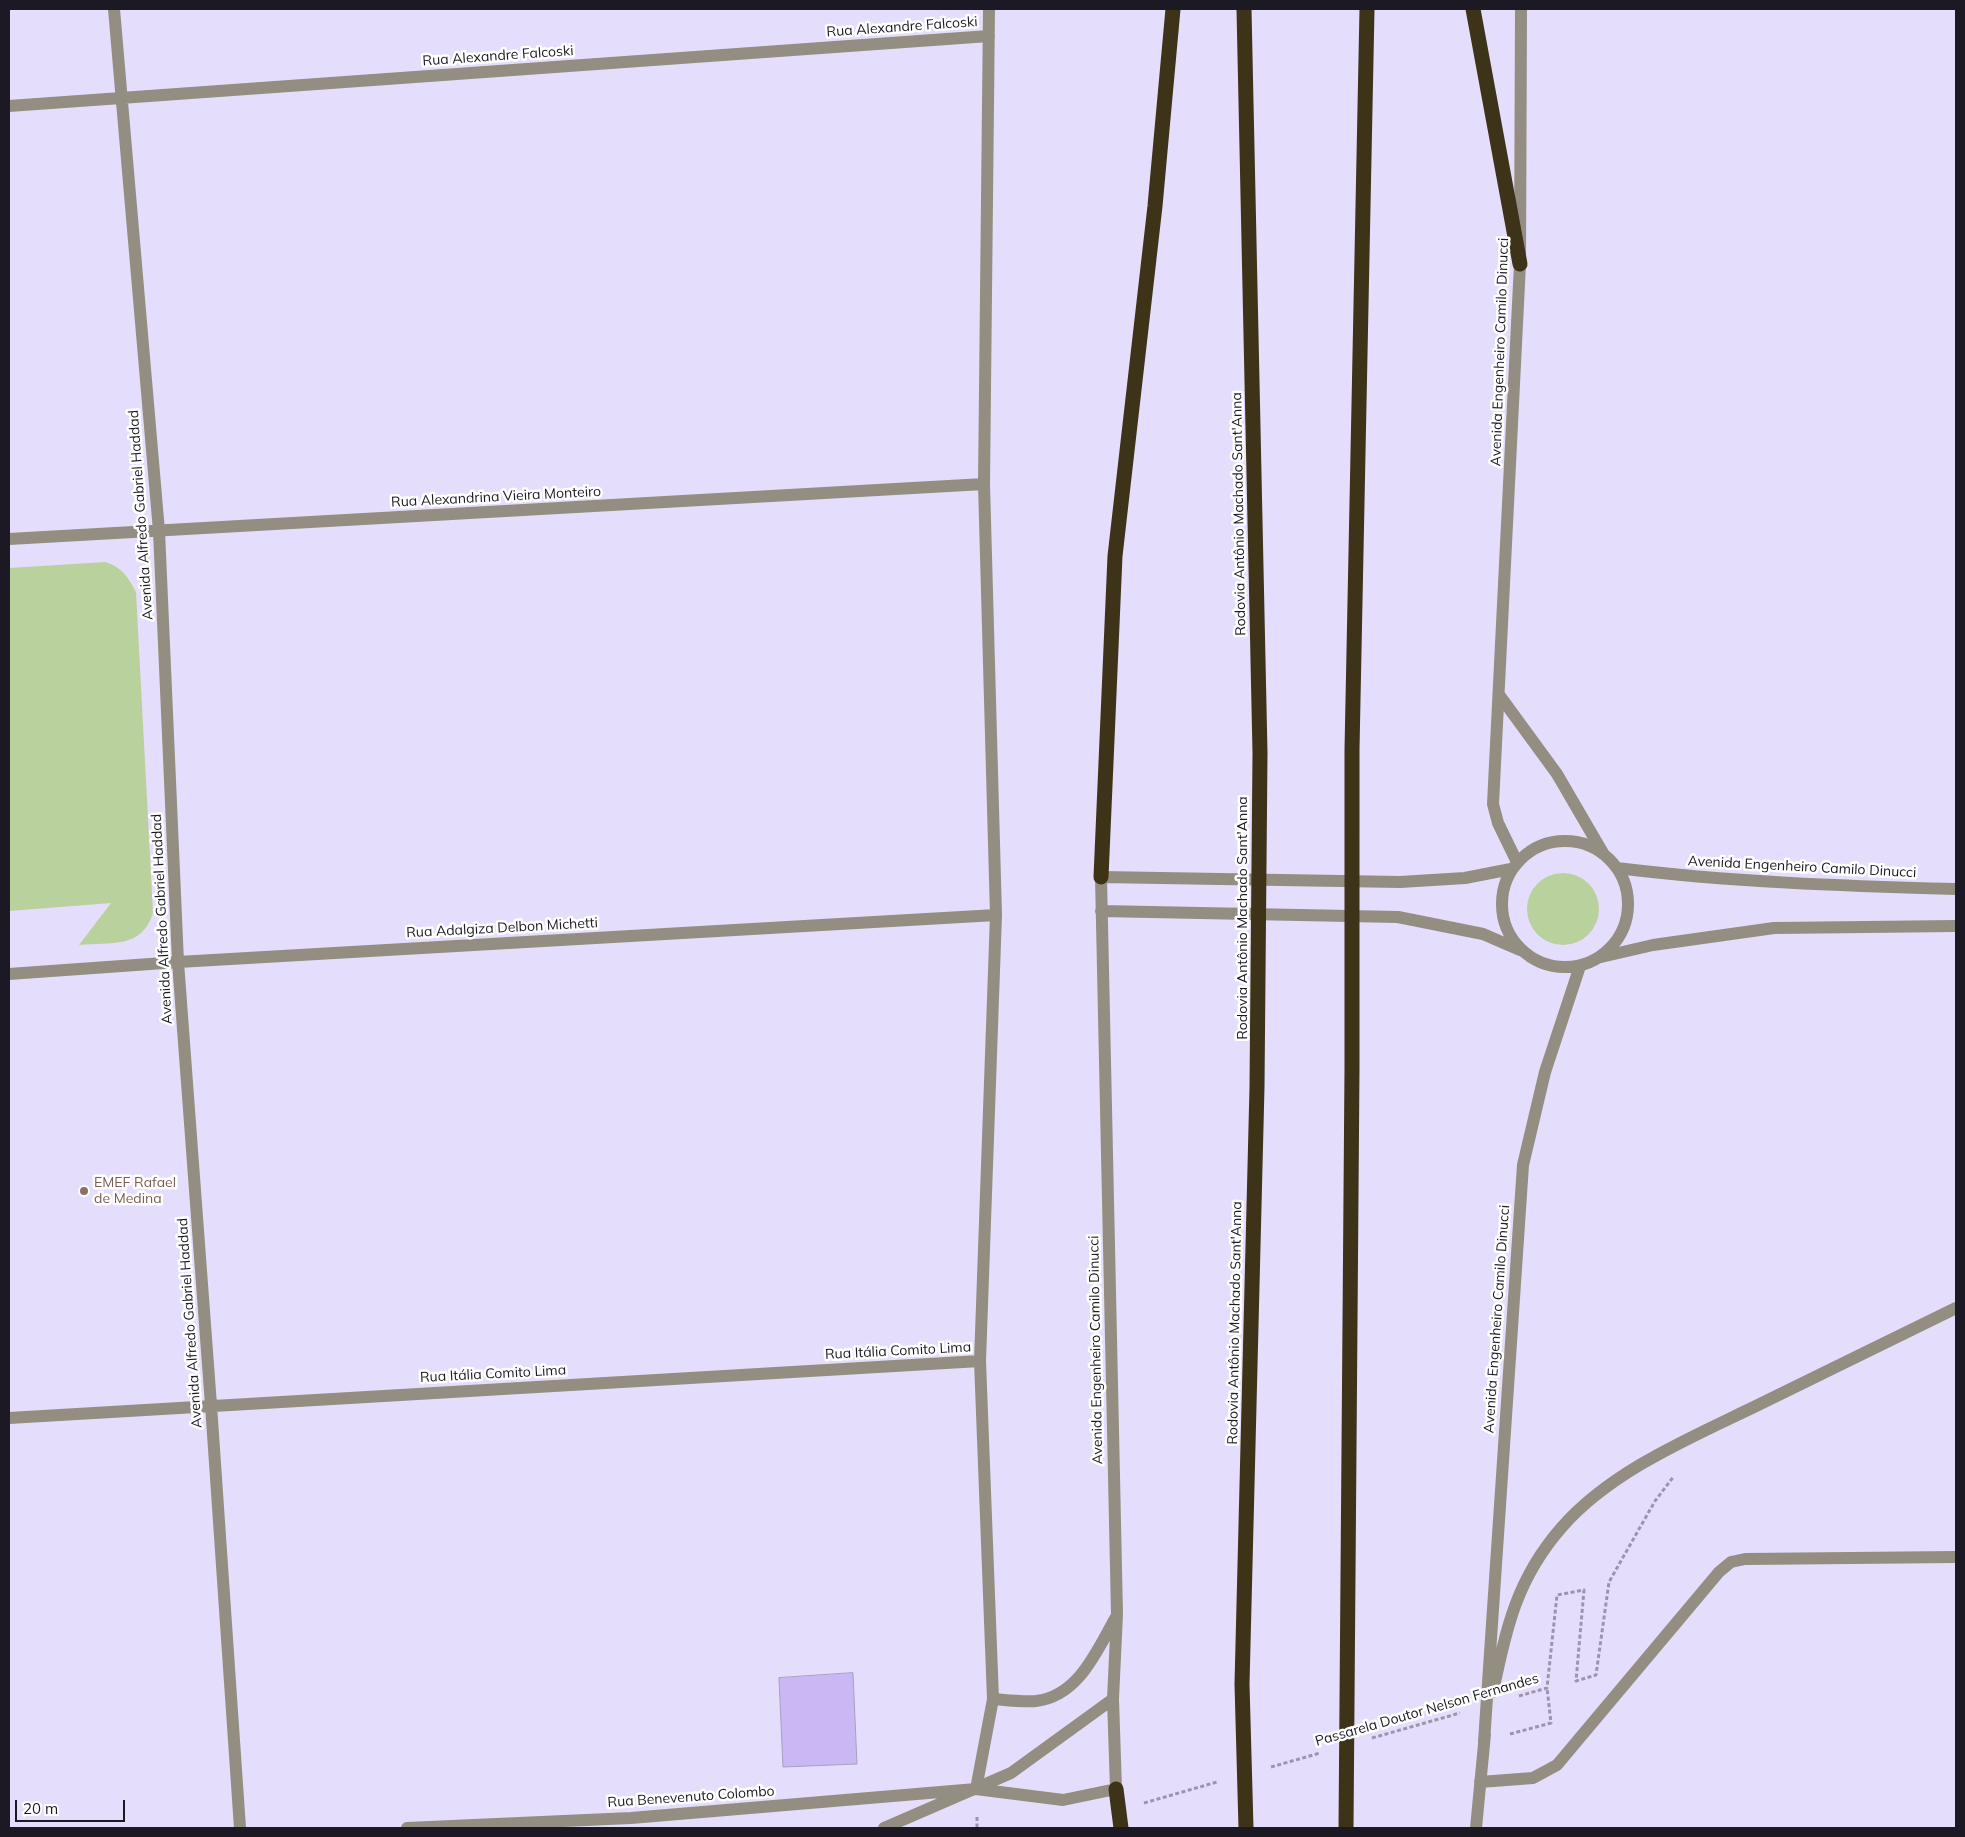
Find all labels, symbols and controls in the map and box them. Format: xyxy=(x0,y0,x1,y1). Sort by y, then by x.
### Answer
street label: Rua Alexandre Falcoski xyxy=(826,13,978,41)
street label: Rua Alexandre Falcoski xyxy=(422,42,574,70)
street label: Avenida Engenheiro Camilo Dinucci xyxy=(1488,237,1512,467)
street label: Rodovia Antônio Machado Sant'Anna xyxy=(1228,392,1250,636)
street label: Avenida Alfredo Gabriel Haddad xyxy=(125,409,157,621)
street label: Rua Alexandrina Vieira Monteiro xyxy=(391,483,601,511)
street label: Rodovia Antônio Machado Sant'Anna xyxy=(1235,796,1251,1040)
street label: Avenida Alfredo Gabriel Haddad xyxy=(148,813,176,1025)
street label: Avenida Engenheiro Camilo Dinucci xyxy=(1687,853,1917,881)
street label: Rua Adalgiza Delbon Michetti xyxy=(406,915,598,941)
place label: EMEF Rafael de Medina xyxy=(94,1175,176,1208)
marker: EMEF Rafael de Medina xyxy=(78,1185,90,1197)
street label: Rodovia Antônio Machado Sant'Anna xyxy=(1224,1201,1246,1445)
street label: Avenida Engenheiro Camilo Dinucci xyxy=(1481,1204,1513,1434)
street label: Avenida Alfredo Gabriel Haddad xyxy=(174,1217,206,1429)
street label: Avenida Engenheiro Camilo Dinucci xyxy=(1086,1235,1106,1465)
street label: Rua Itália Comito Lima xyxy=(825,1339,971,1363)
street label: Rua Itália Comito Lima xyxy=(420,1362,566,1386)
street label: Passarela Doutor Nelson Fernandes xyxy=(1313,1670,1541,1750)
street label: Rua Benevenuto Colombo xyxy=(607,1783,775,1811)
scale bar xyxy=(18,1790,128,1822)
text: 20 m xyxy=(23,1799,58,1818)

